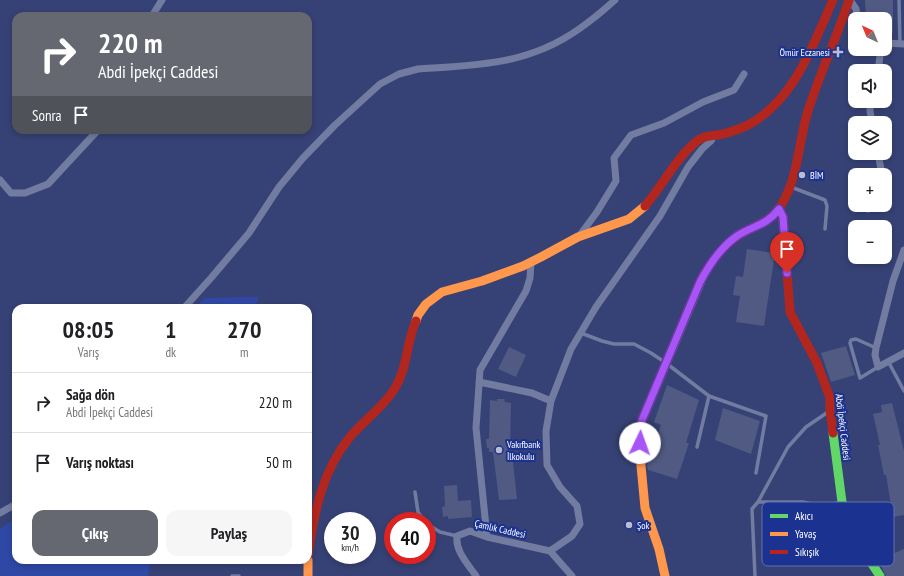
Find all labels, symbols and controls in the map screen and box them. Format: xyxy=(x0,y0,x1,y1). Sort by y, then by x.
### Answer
north arrow xyxy=(848,12,892,56)
map controls xyxy=(848,12,892,264)
text: 220 m xyxy=(98,24,162,61)
icon: right xyxy=(32,28,84,80)
place label: Ömür Eczanesi xyxy=(779,46,830,59)
marker: Ömür Eczanesi xyxy=(833,47,843,57)
text: Abdi İpekçi Caddesi xyxy=(98,60,218,83)
button: sound xyxy=(848,64,892,108)
icon: arrive xyxy=(70,104,92,126)
text: Sonra xyxy=(32,106,62,125)
button: layers xyxy=(848,116,892,160)
button: + xyxy=(848,168,892,212)
place label: BİM xyxy=(810,169,823,182)
marker: BİM xyxy=(797,170,807,180)
button: − xyxy=(848,220,892,264)
pin xyxy=(770,232,804,273)
icon: arrive xyxy=(776,238,798,260)
text: 08:05 xyxy=(63,314,114,345)
text: 1 xyxy=(165,314,176,345)
text: 270 xyxy=(227,314,261,345)
text: Varış xyxy=(78,344,99,361)
text: dk xyxy=(165,344,176,361)
text: m xyxy=(240,344,248,361)
text: Sağa dön xyxy=(66,385,115,404)
icon: right xyxy=(32,392,54,414)
text: 220 m xyxy=(259,393,292,412)
street label: Abdi İpekçi Caddesi xyxy=(832,393,854,461)
text: Abdi İpekçi Caddesi xyxy=(66,404,153,421)
position arrow xyxy=(619,422,661,464)
place label: Vakıfbank İlkokulu xyxy=(506,438,541,463)
marker: Vakıfbank İlkokulu xyxy=(494,445,504,455)
icon: arrive xyxy=(32,452,54,474)
text: Varış noktası xyxy=(66,453,134,472)
text: 50 m xyxy=(266,453,292,472)
legend xyxy=(762,502,894,566)
text: Akıcı xyxy=(795,509,813,523)
button: Çıkış xyxy=(32,510,158,556)
button: Paylaş xyxy=(166,510,292,556)
speed limit sign: 40 xyxy=(384,512,436,564)
street label: Çamlık Caddesi xyxy=(473,517,527,541)
place label: Şok xyxy=(637,519,650,532)
text: 30 xyxy=(340,520,360,546)
marker: Şok xyxy=(624,520,634,530)
text: Yavaş xyxy=(795,527,816,541)
text: km/h xyxy=(341,541,359,554)
text: Sıkışık xyxy=(795,545,820,559)

